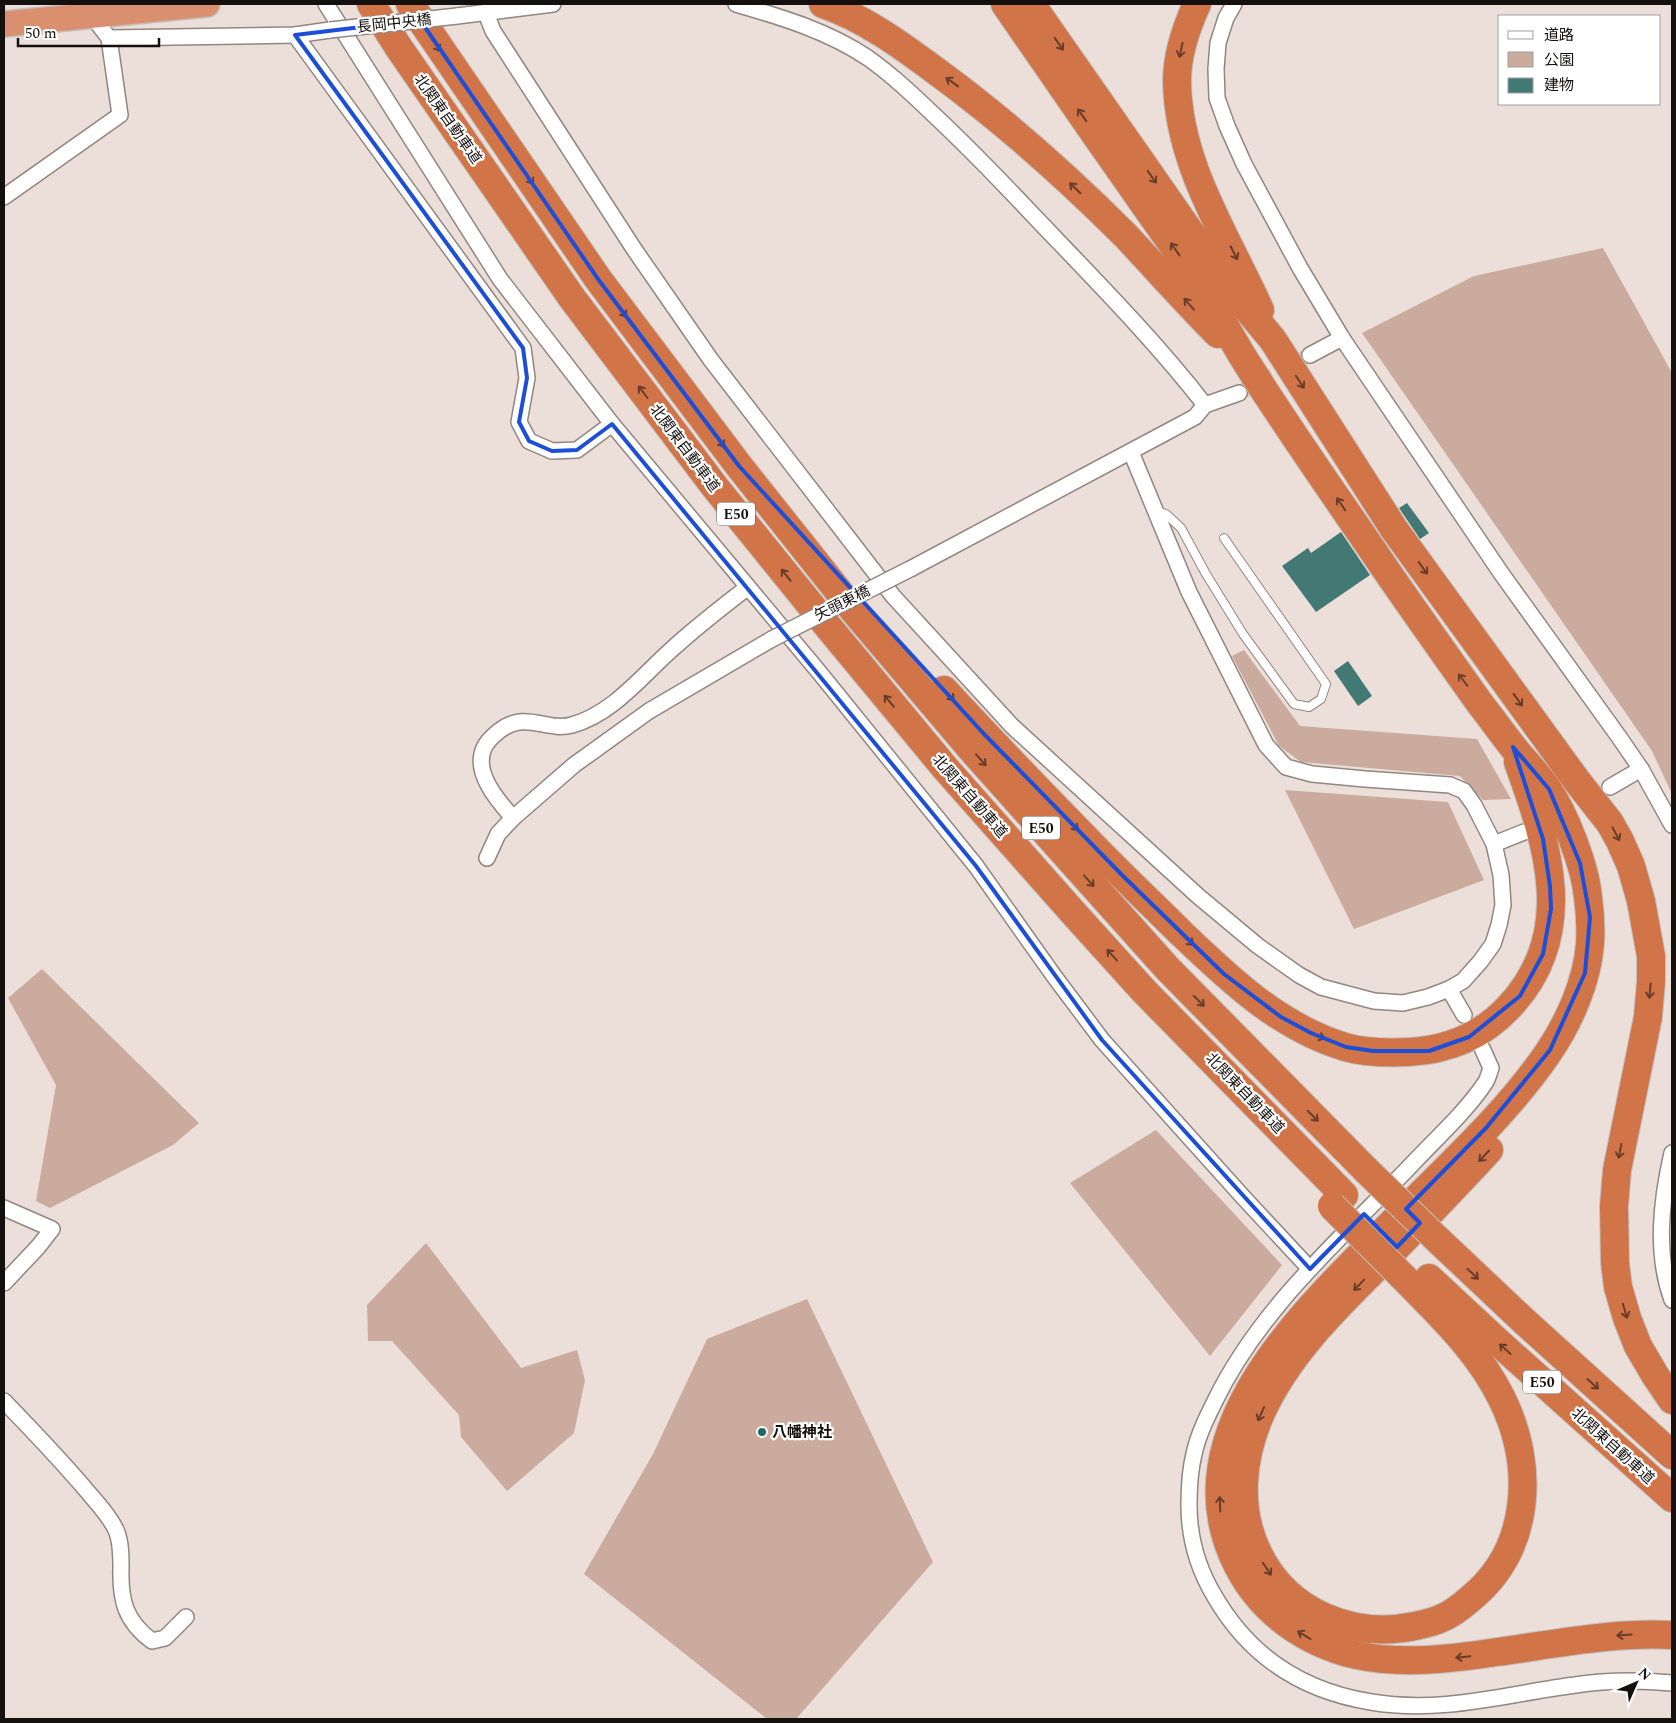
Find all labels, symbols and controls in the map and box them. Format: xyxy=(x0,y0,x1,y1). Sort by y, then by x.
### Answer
street label: 長岡中央橋 xyxy=(356,8,433,39)
scale bar xyxy=(18,15,159,47)
legend xyxy=(1498,15,1661,105)
text: 50 m xyxy=(25,22,57,45)
text: 道路 xyxy=(1544,24,1574,47)
one-way arrow xyxy=(432,37,442,51)
one-way arrow xyxy=(1054,37,1064,51)
one-way arrow xyxy=(1176,41,1186,57)
text: 公園 xyxy=(1544,49,1574,72)
street label: 北関東自動車道 xyxy=(408,70,487,169)
text: 建物 xyxy=(1544,74,1574,97)
one-way arrow xyxy=(945,77,959,87)
one-way arrow xyxy=(1077,108,1087,122)
one-way arrow xyxy=(1147,170,1157,184)
one-way arrow xyxy=(524,171,534,185)
one-way arrow xyxy=(1069,182,1082,194)
one-way arrow xyxy=(1170,242,1180,256)
one-way arrow xyxy=(1229,246,1239,261)
one-way arrow xyxy=(1183,297,1194,310)
one-way arrow xyxy=(617,304,627,318)
one-way arrow xyxy=(1295,374,1305,388)
one-way arrow xyxy=(638,385,648,399)
street label: 北関東自動車道 xyxy=(644,399,725,497)
one-way arrow xyxy=(715,434,725,448)
one-way arrow xyxy=(1336,497,1347,511)
road number: E50 xyxy=(717,502,755,526)
one-way arrow xyxy=(1417,561,1428,574)
one-way arrow xyxy=(781,569,792,582)
street label: 矢頭東橋 xyxy=(810,580,874,627)
one-way arrow xyxy=(1458,674,1469,687)
one-way arrow xyxy=(943,688,955,701)
one-way arrow xyxy=(1513,693,1523,707)
one-way arrow xyxy=(884,695,895,708)
street label: 北関東自動車道 xyxy=(926,749,1013,844)
one-way arrow xyxy=(975,754,986,767)
road number: E50 xyxy=(1022,816,1060,840)
one-way arrow xyxy=(1067,819,1079,832)
one-way arrow xyxy=(1611,827,1621,842)
one-way arrow xyxy=(1083,875,1095,888)
one-way arrow xyxy=(1182,934,1195,946)
one-way arrow xyxy=(1106,948,1118,961)
one-way arrow xyxy=(1645,983,1655,999)
one-way arrow xyxy=(1193,994,1205,1007)
one-way arrow xyxy=(1310,1032,1325,1041)
street label: 北関東自動車道 xyxy=(1200,1048,1289,1139)
one-way arrow xyxy=(1307,1110,1319,1123)
one-way arrow xyxy=(1615,1142,1625,1158)
one-way arrow xyxy=(1478,1149,1490,1162)
one-way arrow xyxy=(1467,1268,1480,1280)
one-way arrow xyxy=(1353,1279,1365,1291)
one-way arrow xyxy=(1621,1303,1631,1319)
one-way arrow xyxy=(1499,1343,1512,1355)
road number: E50 xyxy=(1523,1370,1561,1394)
one-way arrow xyxy=(1586,1378,1599,1389)
street label: 北関東自動車道 xyxy=(1566,1403,1659,1490)
one-way arrow xyxy=(1256,1406,1266,1421)
place label: 八幡神社 xyxy=(772,1421,832,1444)
marker: 八幡神社 xyxy=(756,1426,768,1438)
one-way arrow xyxy=(1215,1497,1225,1513)
one-way arrow xyxy=(1262,1562,1272,1576)
one-way arrow xyxy=(1298,1630,1312,1640)
one-way arrow xyxy=(1616,1630,1632,1640)
one-way arrow xyxy=(1455,1652,1471,1662)
north arrow xyxy=(1611,1658,1661,1708)
text: N xyxy=(1633,1663,1656,1686)

